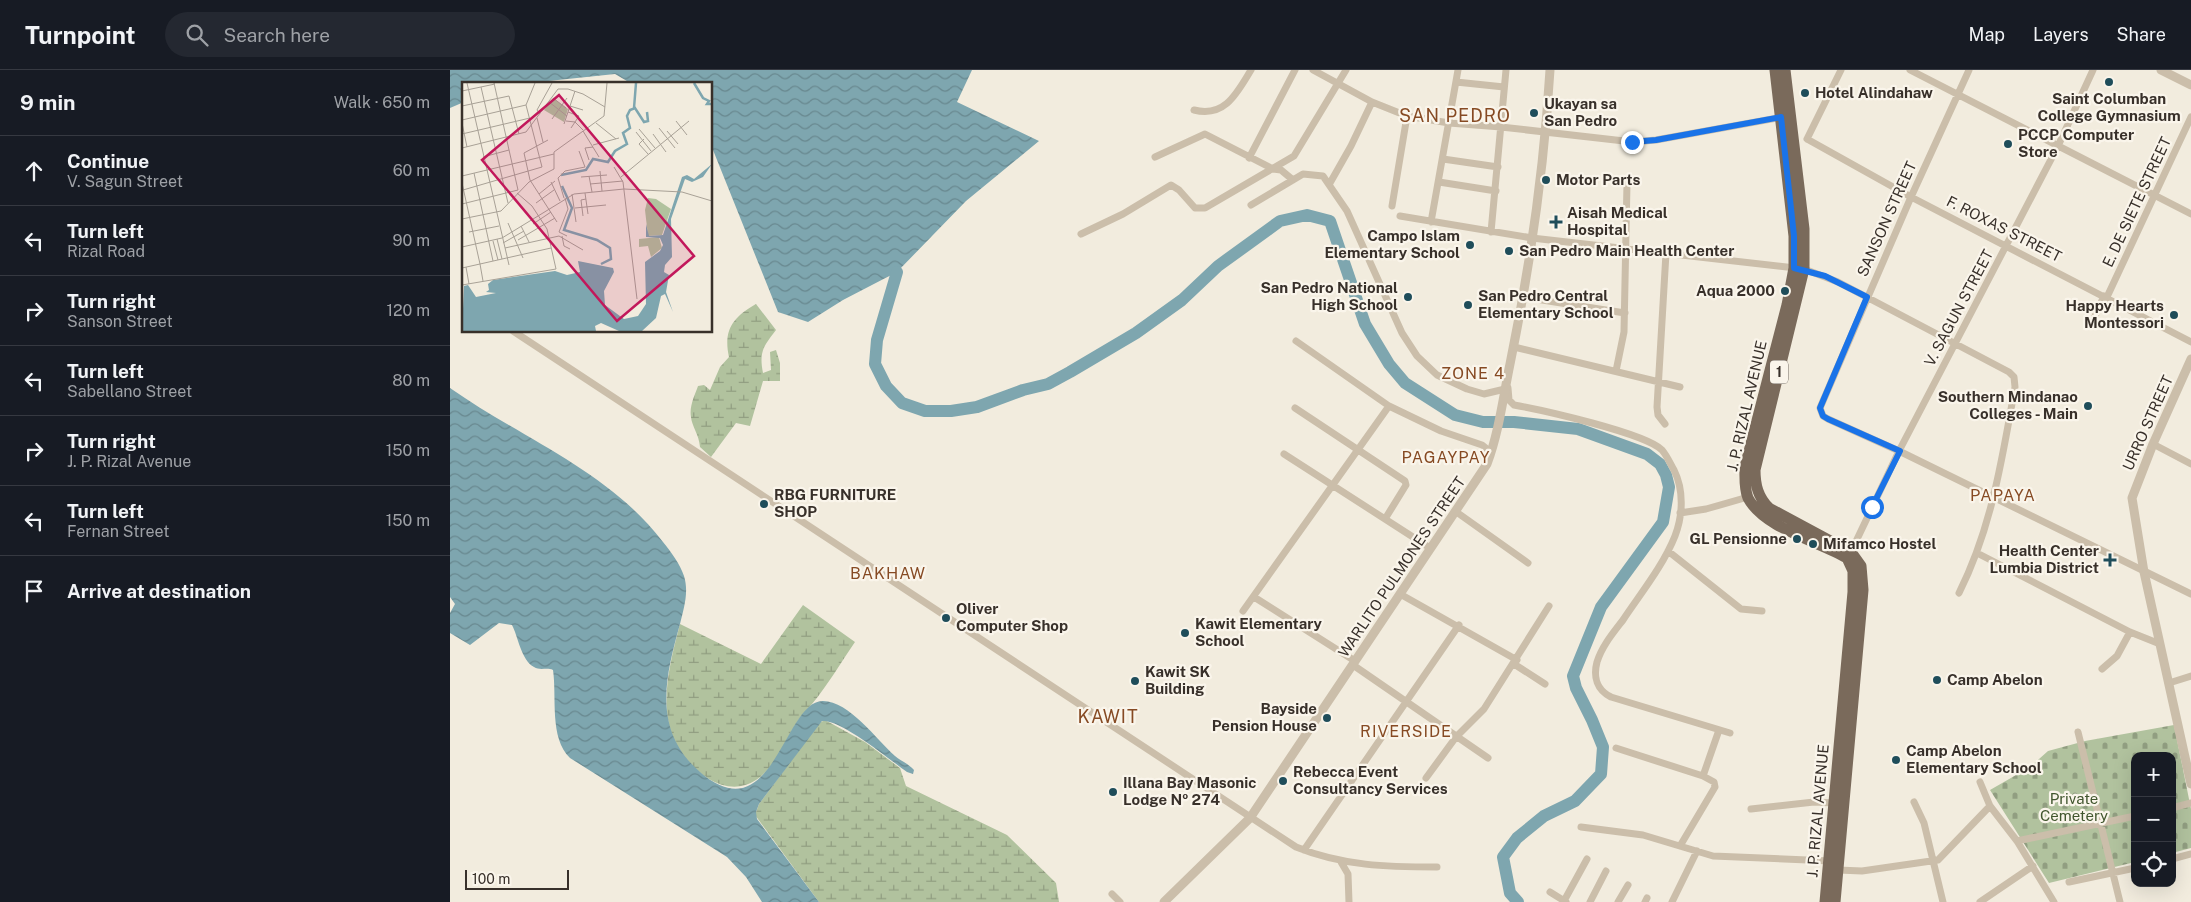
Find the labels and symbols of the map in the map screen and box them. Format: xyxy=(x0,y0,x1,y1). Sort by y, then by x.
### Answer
marker: Saint Columban College Gymnasium xyxy=(2103,76,2115,88)
inset map xyxy=(462,82,712,332)
place label: Hotel Alindahaw xyxy=(1815,84,1933,101)
marker: Hotel Alindahaw xyxy=(1799,87,1811,99)
place label: Saint Columban College Gymnasium xyxy=(2037,90,2181,124)
place label: Ukayan sa San Pedro xyxy=(1544,95,1618,129)
district label: SAN PEDRO xyxy=(1399,105,1511,126)
marker: Ukayan sa San Pedro xyxy=(1528,107,1540,119)
place label: PCCP Computer Store xyxy=(2018,126,2134,160)
route end xyxy=(1621,131,1644,154)
street label: E. DE SIETE STREET xyxy=(2099,134,2174,270)
marker: PCCP Computer Store xyxy=(2002,138,2014,150)
street label: SANSON STREET xyxy=(1853,158,1920,279)
place label: Motor Parts xyxy=(1556,171,1641,188)
marker: Motor Parts xyxy=(1540,174,1552,186)
street label: F. ROXAS STREET xyxy=(1944,192,2065,265)
place label: Aisah Medical Hospital xyxy=(1567,204,1668,238)
marker: Aisah Medical Hospital xyxy=(1549,215,1563,229)
place label: Campo Islam Elementary School xyxy=(1324,227,1460,261)
marker: Campo Islam Elementary School xyxy=(1464,239,1476,251)
place label: San Pedro Main Health Center xyxy=(1519,242,1734,259)
marker: San Pedro Main Health Center xyxy=(1503,245,1515,257)
street label: V. SAGUN STREET xyxy=(1921,247,1996,369)
place label: San Pedro National High School xyxy=(1260,279,1398,313)
place label: Aqua 2000 xyxy=(1696,282,1775,299)
marker: Aqua 2000 xyxy=(1779,285,1791,297)
place label: San Pedro Central Elementary School xyxy=(1478,287,1614,321)
marker: San Pedro National High School xyxy=(1402,291,1414,303)
place label: Happy Hearts Montessori xyxy=(2066,297,2164,331)
marker: San Pedro Central Elementary School xyxy=(1462,299,1474,311)
marker: Happy Hearts Montessori xyxy=(2168,309,2180,321)
street label: J. P. RIZAL AVENUE xyxy=(1723,339,1770,473)
road number: 1 xyxy=(1770,360,1788,384)
district label: ZONE 4 xyxy=(1441,364,1505,383)
street label: URRO STREET xyxy=(2119,373,2176,473)
place label: Southern Mindanao Colleges - Main xyxy=(1938,388,2078,422)
marker: Southern Mindanao Colleges - Main xyxy=(2082,400,2094,412)
district label: PAGAYPAY xyxy=(1402,448,1490,467)
street label: WARLITO PULMONES STREET xyxy=(1335,473,1468,660)
place label: RBG FURNITURE SHOP xyxy=(774,486,896,520)
district label: PAPAYA xyxy=(1970,486,2036,505)
route start xyxy=(1861,496,1884,519)
marker: RBG FURNITURE SHOP xyxy=(758,498,770,510)
place label: GL Pensionne xyxy=(1690,530,1787,547)
marker: GL Pensionne xyxy=(1791,533,1803,545)
place label: Mifamco Hostel xyxy=(1823,535,1936,552)
marker: Mifamco Hostel xyxy=(1807,538,1819,550)
place label: Health Center Lumbia District xyxy=(1989,542,2099,576)
marker: Health Center Lumbia District xyxy=(2103,553,2117,567)
district label: BAKHAW xyxy=(850,564,926,583)
place label: Oliver Computer Shop xyxy=(956,600,1068,634)
marker: Oliver Computer Shop xyxy=(940,612,952,624)
place label: Kawit Elementary School xyxy=(1195,615,1323,649)
marker: Kawit Elementary School xyxy=(1179,627,1191,639)
place label: Kawit SK Building xyxy=(1145,663,1211,697)
place label: Camp Abelon xyxy=(1947,671,2043,688)
marker: Camp Abelon xyxy=(1931,674,1943,686)
marker: Kawit SK Building xyxy=(1129,675,1141,687)
place label: Bayside Pension House xyxy=(1212,700,1317,734)
district label: KAWIT xyxy=(1077,706,1139,727)
marker: Bayside Pension House xyxy=(1321,712,1333,724)
district label: RIVERSIDE xyxy=(1360,722,1452,741)
place label: Camp Abelon Elementary School xyxy=(1906,742,2042,776)
street label: J. P. RIZAL AVENUE xyxy=(1803,744,1832,878)
marker: Camp Abelon Elementary School xyxy=(1890,754,1902,766)
place label: Rebecca Event Consultancy Services xyxy=(1293,763,1448,797)
place label: Illana Bay Masonic Lodge № 274 xyxy=(1123,774,1256,808)
marker: Rebecca Event Consultancy Services xyxy=(1277,775,1289,787)
marker: Illana Bay Masonic Lodge № 274 xyxy=(1107,786,1119,798)
park label: Private Cemetery xyxy=(2040,790,2108,824)
scale bar xyxy=(465,867,569,890)

